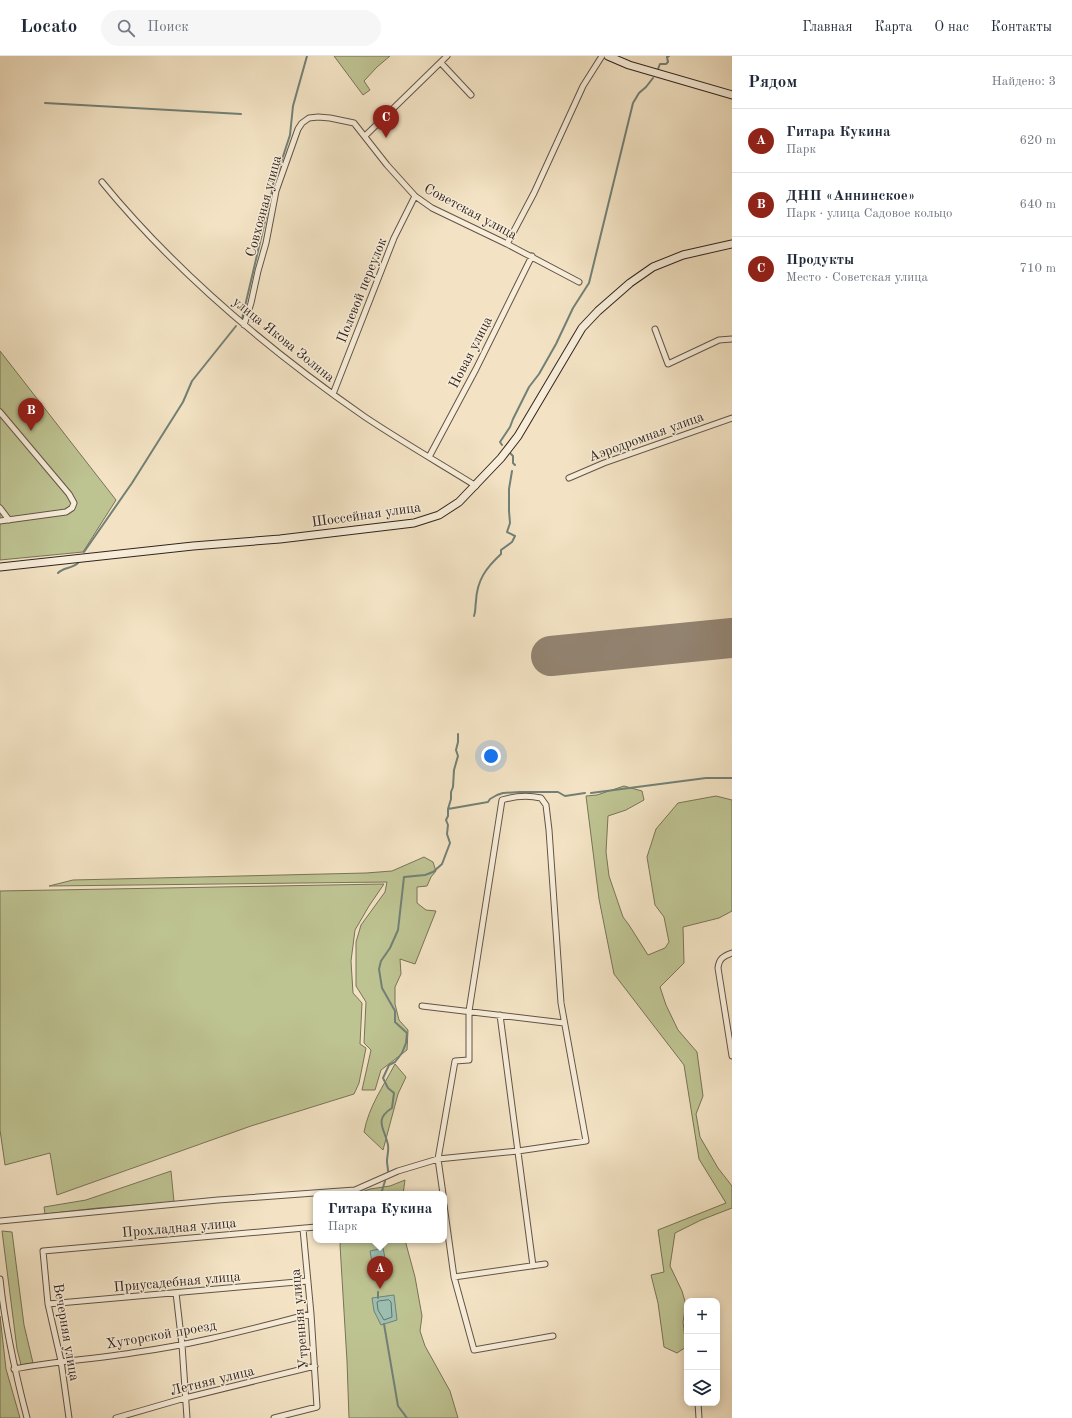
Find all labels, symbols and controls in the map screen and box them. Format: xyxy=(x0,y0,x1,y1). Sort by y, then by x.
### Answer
search box xyxy=(101,10,381,46)
icon: search xyxy=(115,17,137,39)
text: Locato xyxy=(20,18,77,37)
text: Поиск xyxy=(147,20,189,35)
text: Главная xyxy=(802,20,852,34)
text: Карта xyxy=(874,20,912,34)
text: О нас xyxy=(934,20,969,34)
text: Контакты xyxy=(991,20,1052,34)
text: Рядом xyxy=(748,74,797,91)
text: Найдено: 3 xyxy=(992,75,1056,88)
pin: C xyxy=(373,105,399,138)
text: Гитара Кукина xyxy=(786,125,891,140)
text: A xyxy=(756,134,766,147)
text: 620 m xyxy=(1019,134,1056,147)
text: Парк xyxy=(786,143,816,156)
street label: Совхозная улица xyxy=(244,154,284,259)
street label: Советская улица xyxy=(422,181,519,242)
text: ДНП «Аннинское» xyxy=(786,189,915,204)
text: B xyxy=(756,198,766,211)
text: 640 m xyxy=(1019,198,1056,211)
text: Парк · улица Садовое кольцо xyxy=(786,207,952,220)
street label: Полевой переулок xyxy=(334,236,389,345)
text: Продукты xyxy=(786,253,854,268)
text: C xyxy=(757,262,765,275)
text: 710 m xyxy=(1019,262,1056,275)
text: Место · Советская улица xyxy=(786,271,928,284)
street label: улица Якова Золина xyxy=(230,294,337,385)
street label: Новая улица xyxy=(447,314,495,391)
pin: B xyxy=(18,398,44,431)
street label: Аэродромная улица xyxy=(587,410,706,464)
street label: Шоссейная улица xyxy=(311,500,422,530)
your location xyxy=(481,746,501,766)
popup xyxy=(313,1191,447,1243)
text: Гитара Кукина xyxy=(328,1202,432,1217)
street label: Прохладная улица xyxy=(121,1216,237,1240)
text: Парк xyxy=(328,1220,358,1233)
pin: A xyxy=(367,1256,393,1289)
street label: Утренняя улица xyxy=(289,1268,311,1370)
street label: Приусадебная улица xyxy=(113,1269,241,1295)
street label: Вечерняя улица xyxy=(51,1282,81,1382)
map controls xyxy=(684,1298,720,1406)
button: + xyxy=(684,1298,720,1334)
street label: Хуторской проезд xyxy=(105,1318,217,1352)
button: − xyxy=(684,1334,720,1370)
street label: Летняя улица xyxy=(169,1364,256,1398)
button: layers xyxy=(684,1370,720,1406)

